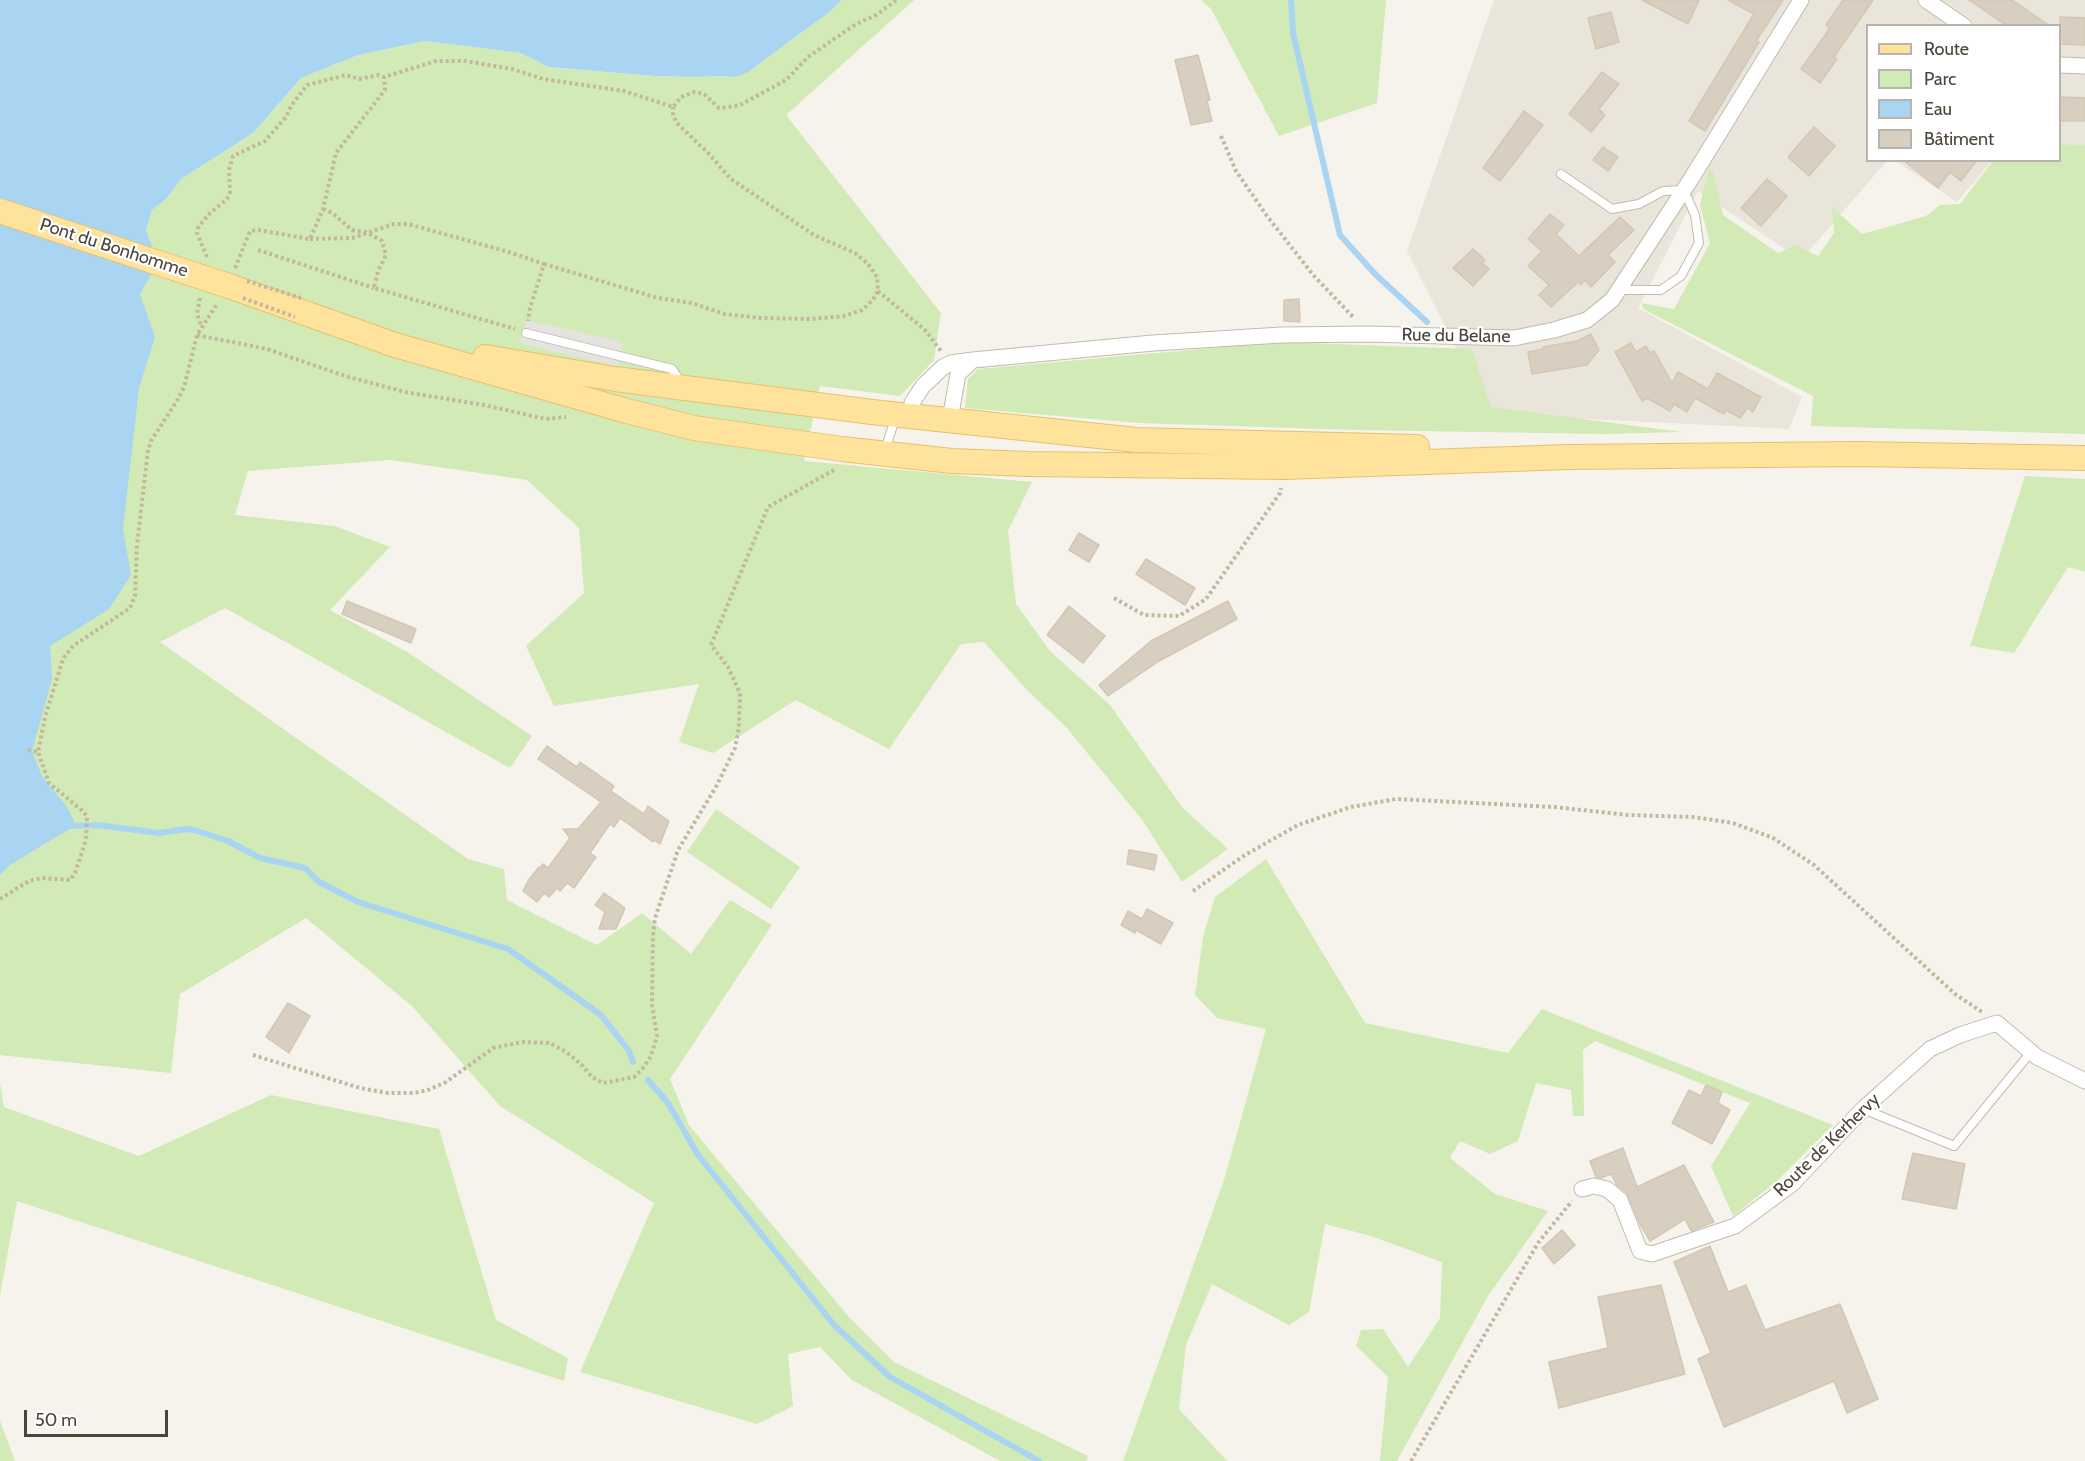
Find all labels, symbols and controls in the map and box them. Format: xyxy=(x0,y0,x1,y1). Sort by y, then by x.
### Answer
legend xyxy=(1866,24,2061,162)
text: Route xyxy=(1924,38,1969,60)
text: Parc xyxy=(1924,68,1956,90)
text: Eau xyxy=(1924,98,1952,120)
text: Bâtiment xyxy=(1924,128,1994,150)
street label: Pont du Bonhomme xyxy=(37,214,191,282)
street label: Rue du Belane xyxy=(1401,324,1511,348)
street label: Route de Kerhervy xyxy=(1769,1089,1885,1201)
scale bar xyxy=(27,1398,171,1436)
text: 50 m xyxy=(35,1409,77,1431)

